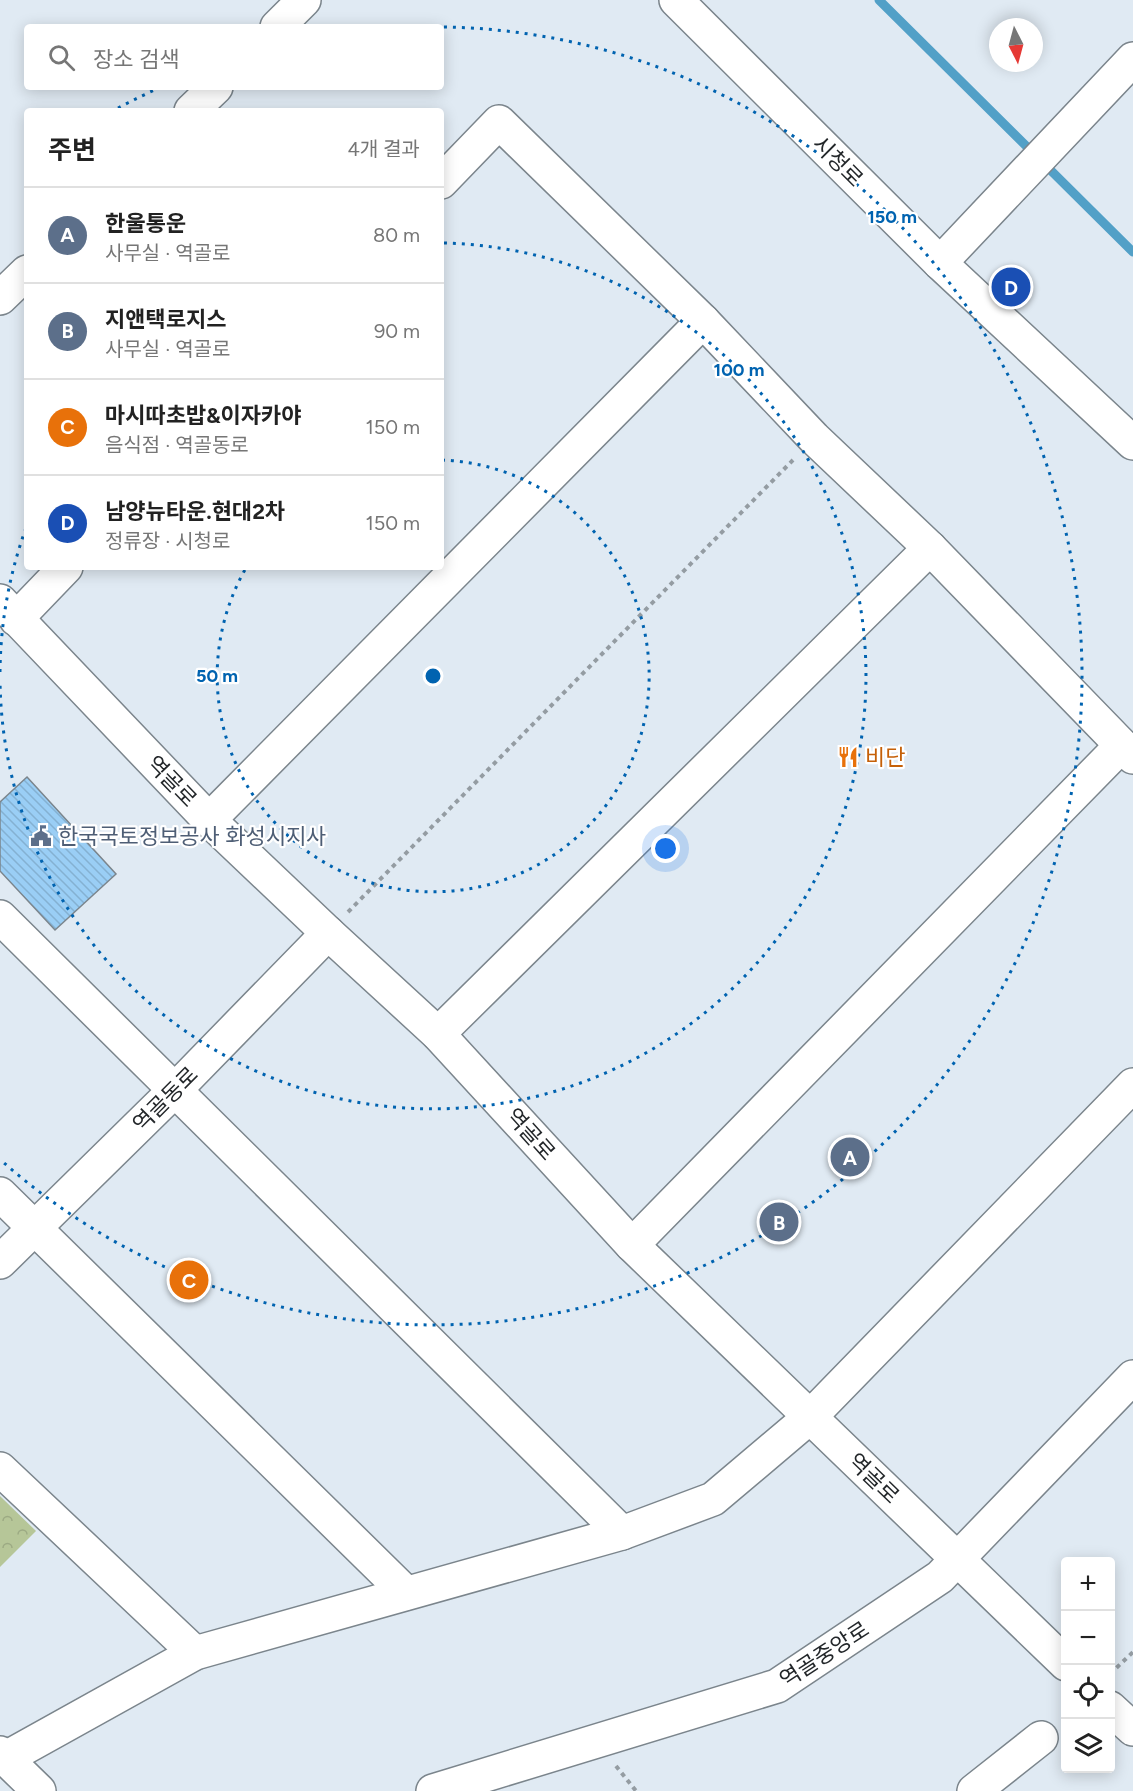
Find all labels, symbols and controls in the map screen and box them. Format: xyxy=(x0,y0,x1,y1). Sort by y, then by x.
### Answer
north arrow xyxy=(989,18,1043,72)
search box xyxy=(24,24,444,90)
icon: search xyxy=(45,41,78,74)
text: 장소 검색 xyxy=(93,46,179,73)
street label: 시청로 xyxy=(807,130,869,192)
text: 주변 xyxy=(48,134,96,166)
text: 4개 결과 xyxy=(347,137,420,161)
text: 150 m xyxy=(867,206,917,228)
text: 한울통운 xyxy=(105,210,186,237)
text: A xyxy=(60,223,75,247)
text: 80 m xyxy=(373,223,420,247)
text: 사무실 · 역골로 xyxy=(105,241,230,265)
pin: D xyxy=(992,264,1030,310)
text: 지앤택로지스 xyxy=(105,306,226,333)
text: B xyxy=(61,319,74,343)
text: 90 m xyxy=(374,319,420,343)
text: 사무실 · 역골로 xyxy=(105,337,230,361)
text: 100 m xyxy=(714,359,764,381)
text: 마시따초밥&이자카야 xyxy=(105,402,301,429)
text: C xyxy=(60,415,75,439)
text: 150 m xyxy=(365,415,420,439)
text: 음식점 · 역골동로 xyxy=(105,433,249,457)
text: 남양뉴타운.현대2차 xyxy=(105,498,285,525)
text: D xyxy=(61,511,75,535)
text: 150 m xyxy=(365,511,420,535)
text: 정류장 · 시청로 xyxy=(105,529,230,553)
text: 50 m xyxy=(196,665,238,687)
centre of rings xyxy=(423,666,443,686)
place label: 비단 xyxy=(865,744,905,771)
restaurant icon: 비단 xyxy=(836,745,860,769)
street label: 역골로 xyxy=(141,750,202,813)
place label: 한국국토정보공사 화성시지사 xyxy=(58,823,327,850)
public building icon: 한국국토정보공사 화성시지사 xyxy=(29,824,53,848)
your location xyxy=(651,834,680,863)
street label: 역골동로 xyxy=(127,1061,204,1138)
street label: 역골로 xyxy=(500,1103,561,1166)
pin: A xyxy=(830,1134,870,1180)
pin: B xyxy=(760,1200,798,1244)
pin: C xyxy=(170,1258,208,1302)
street label: 역골로 xyxy=(842,1448,905,1509)
map controls xyxy=(1061,1557,1115,1773)
button: + xyxy=(1061,1557,1115,1611)
button: − xyxy=(1061,1611,1115,1665)
street label: 역골중앙로 xyxy=(774,1616,874,1693)
button: locate xyxy=(1061,1665,1115,1719)
button: layers xyxy=(1061,1719,1115,1773)

